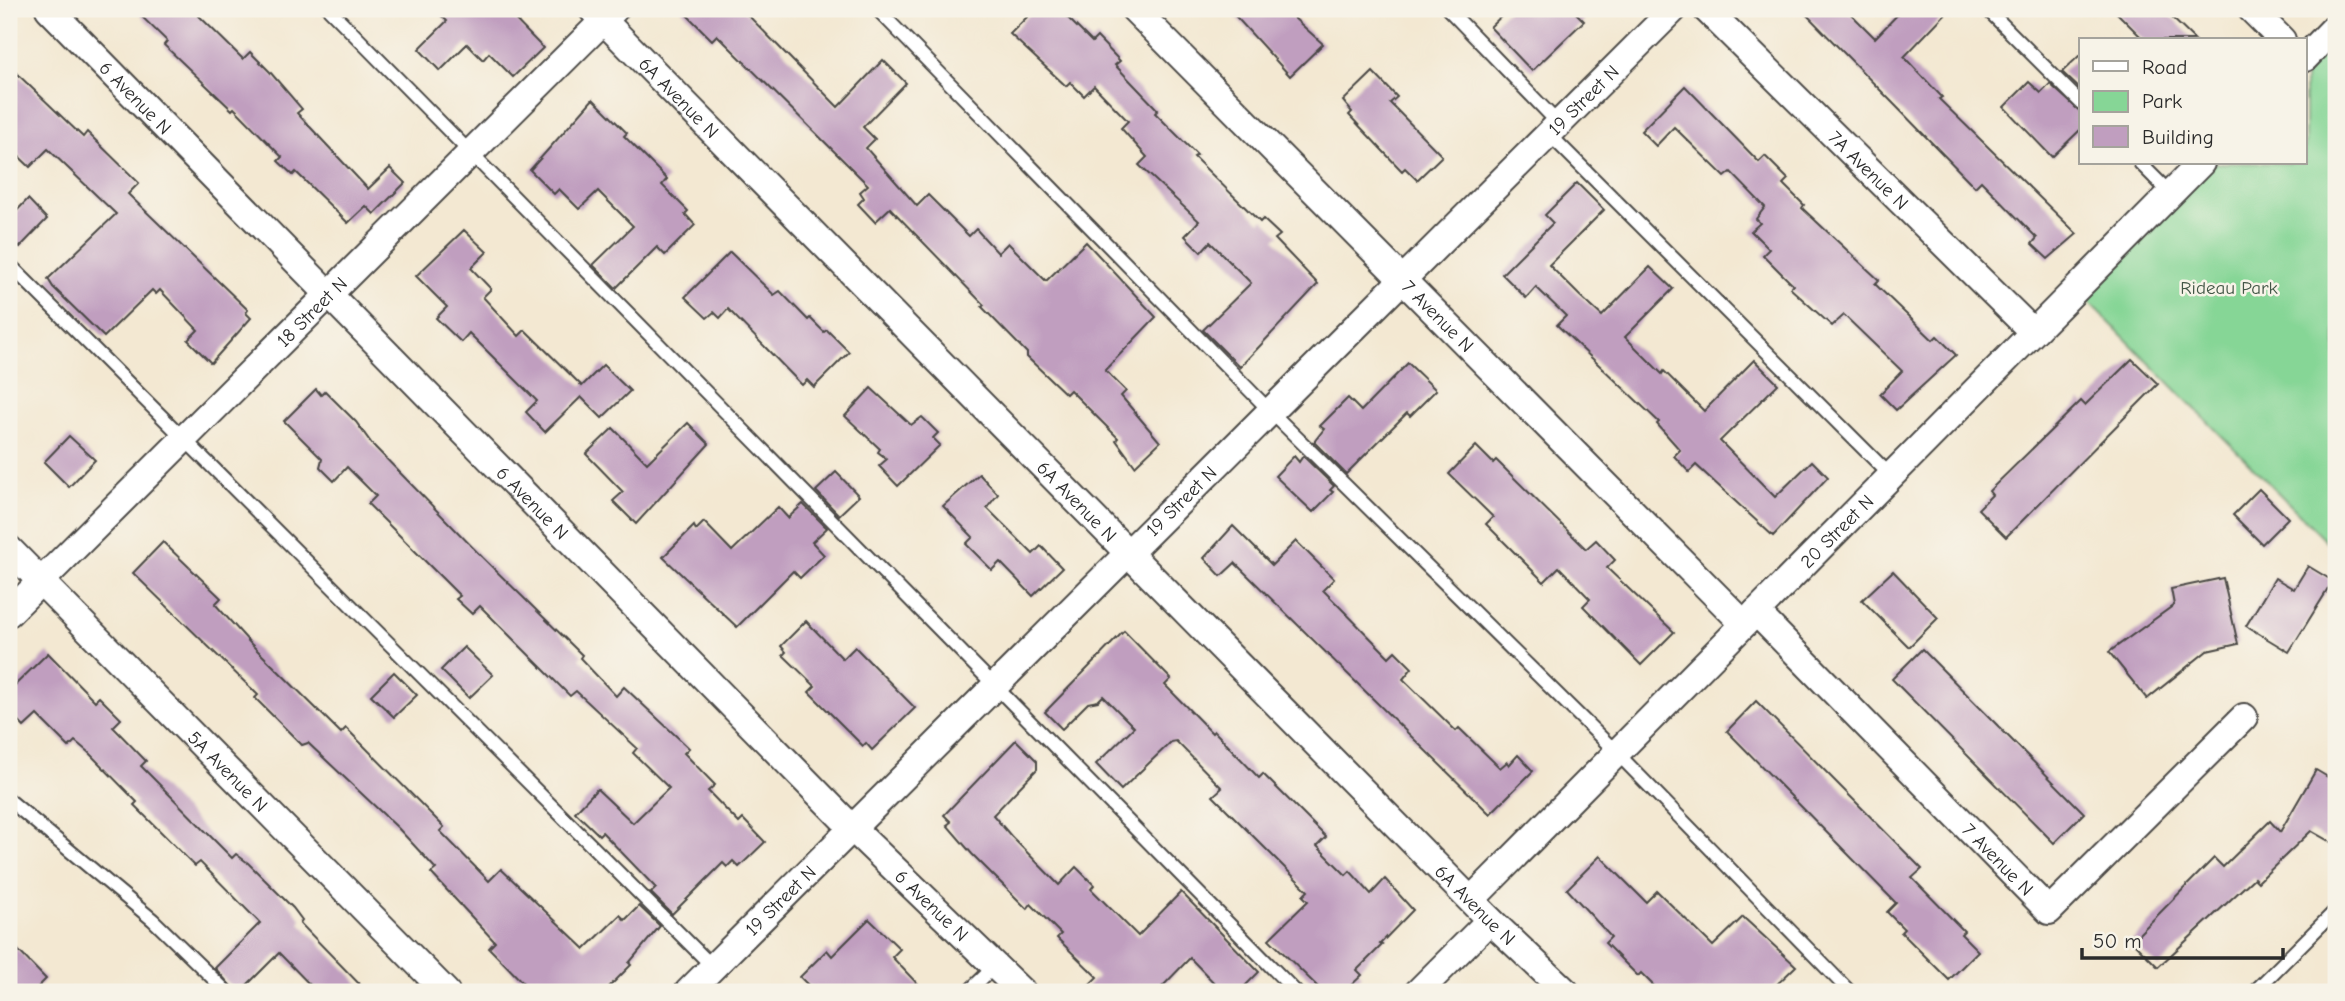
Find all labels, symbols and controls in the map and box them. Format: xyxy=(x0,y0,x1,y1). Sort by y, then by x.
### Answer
legend xyxy=(2079,38,2306,164)
street label: 6A Avenue N xyxy=(634,53,723,143)
text: Road xyxy=(2142,55,2187,79)
street label: 6 Avenue N xyxy=(95,57,176,139)
street label: 19 Street N xyxy=(1544,61,1624,140)
text: Park xyxy=(2142,89,2182,113)
text: Building xyxy=(2142,125,2214,149)
street label: 7A Avenue N xyxy=(1824,127,1913,215)
street label: 18 Street N xyxy=(272,273,352,352)
street label: 7 Avenue N xyxy=(1397,276,1478,357)
park label: Rideau Park xyxy=(2180,277,2279,299)
street label: 6A Avenue N xyxy=(1032,457,1121,547)
street label: 6 Avenue N xyxy=(491,462,573,544)
street label: 19 Street N xyxy=(1142,462,1221,541)
street label: 20 Street N xyxy=(1796,490,1878,573)
street label: 5A Avenue N xyxy=(183,727,272,817)
street label: 7 Avenue N xyxy=(1957,819,2038,900)
street label: 19 Street N xyxy=(741,861,821,941)
street label: 6A Avenue N xyxy=(1430,861,1519,950)
street label: 6 Avenue N xyxy=(890,865,972,946)
scale bar xyxy=(2082,917,2284,961)
text: 50 m xyxy=(2093,929,2142,953)

